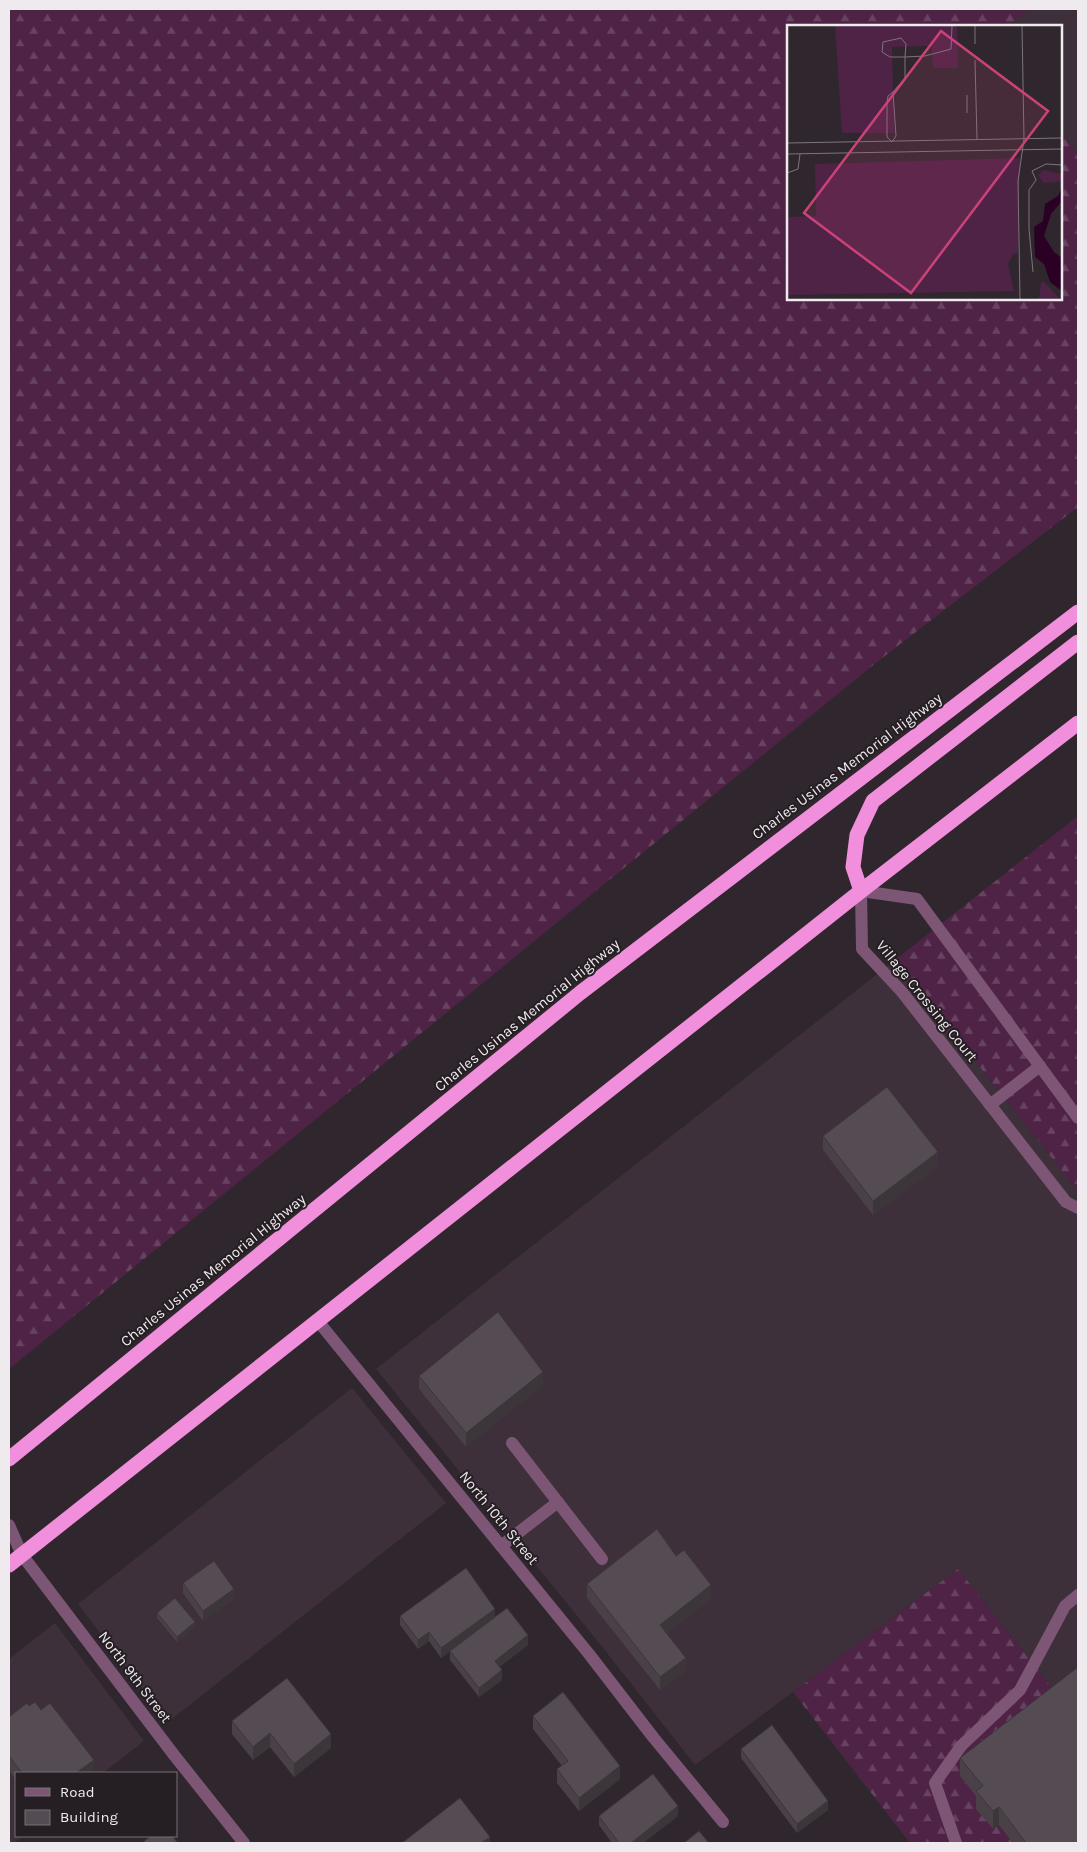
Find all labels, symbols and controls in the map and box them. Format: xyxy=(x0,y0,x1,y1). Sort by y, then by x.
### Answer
inset map xyxy=(787,25,1062,300)
street label: Charles Usinas Memorial Highway xyxy=(749,689,945,843)
street label: Charles Usinas Memorial Highway xyxy=(431,935,623,1095)
street label: Village Crossing Court xyxy=(873,937,982,1066)
street label: Charles Usinas Memorial Highway xyxy=(117,1190,309,1350)
street label: North 10th Street xyxy=(456,1467,543,1569)
street label: North 9th Street xyxy=(95,1628,176,1727)
legend xyxy=(15,1772,178,1837)
text: Road xyxy=(60,1783,95,1801)
text: Building xyxy=(60,1808,118,1826)

